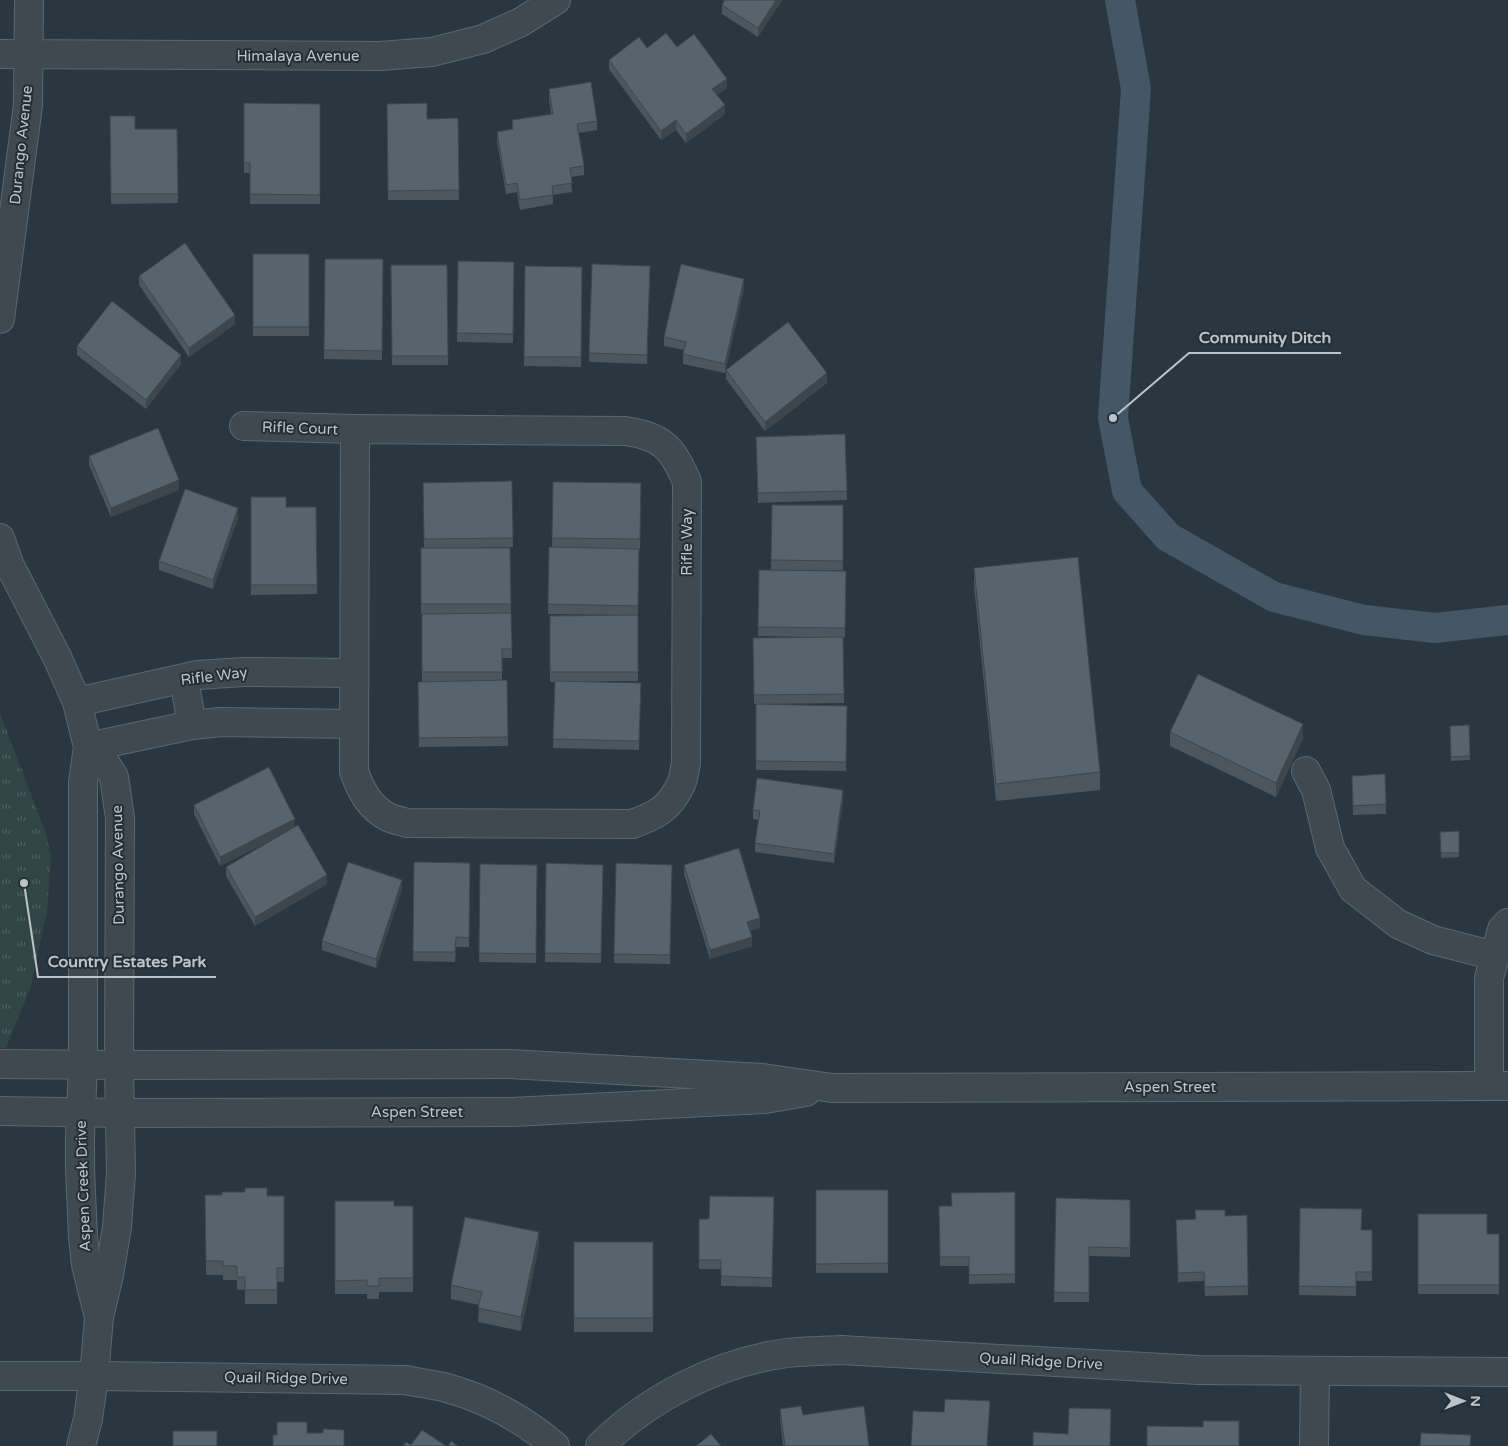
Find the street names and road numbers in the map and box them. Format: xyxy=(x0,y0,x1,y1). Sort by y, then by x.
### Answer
street label: Himalaya Avenue xyxy=(236,47,360,65)
street label: Durango Avenue xyxy=(6,85,36,205)
street label: Rifle Court xyxy=(262,418,339,438)
street label: Rifle Way xyxy=(678,508,696,576)
street label: Rifle Way xyxy=(180,663,248,689)
street label: Durango Avenue xyxy=(108,805,128,925)
street label: Aspen Street xyxy=(1124,1078,1216,1096)
street label: Aspen Street xyxy=(371,1103,463,1121)
street label: Aspen Creek Drive xyxy=(72,1120,94,1252)
street label: Quail Ridge Drive xyxy=(979,1349,1103,1373)
street label: Quail Ridge Drive xyxy=(224,1368,348,1388)

